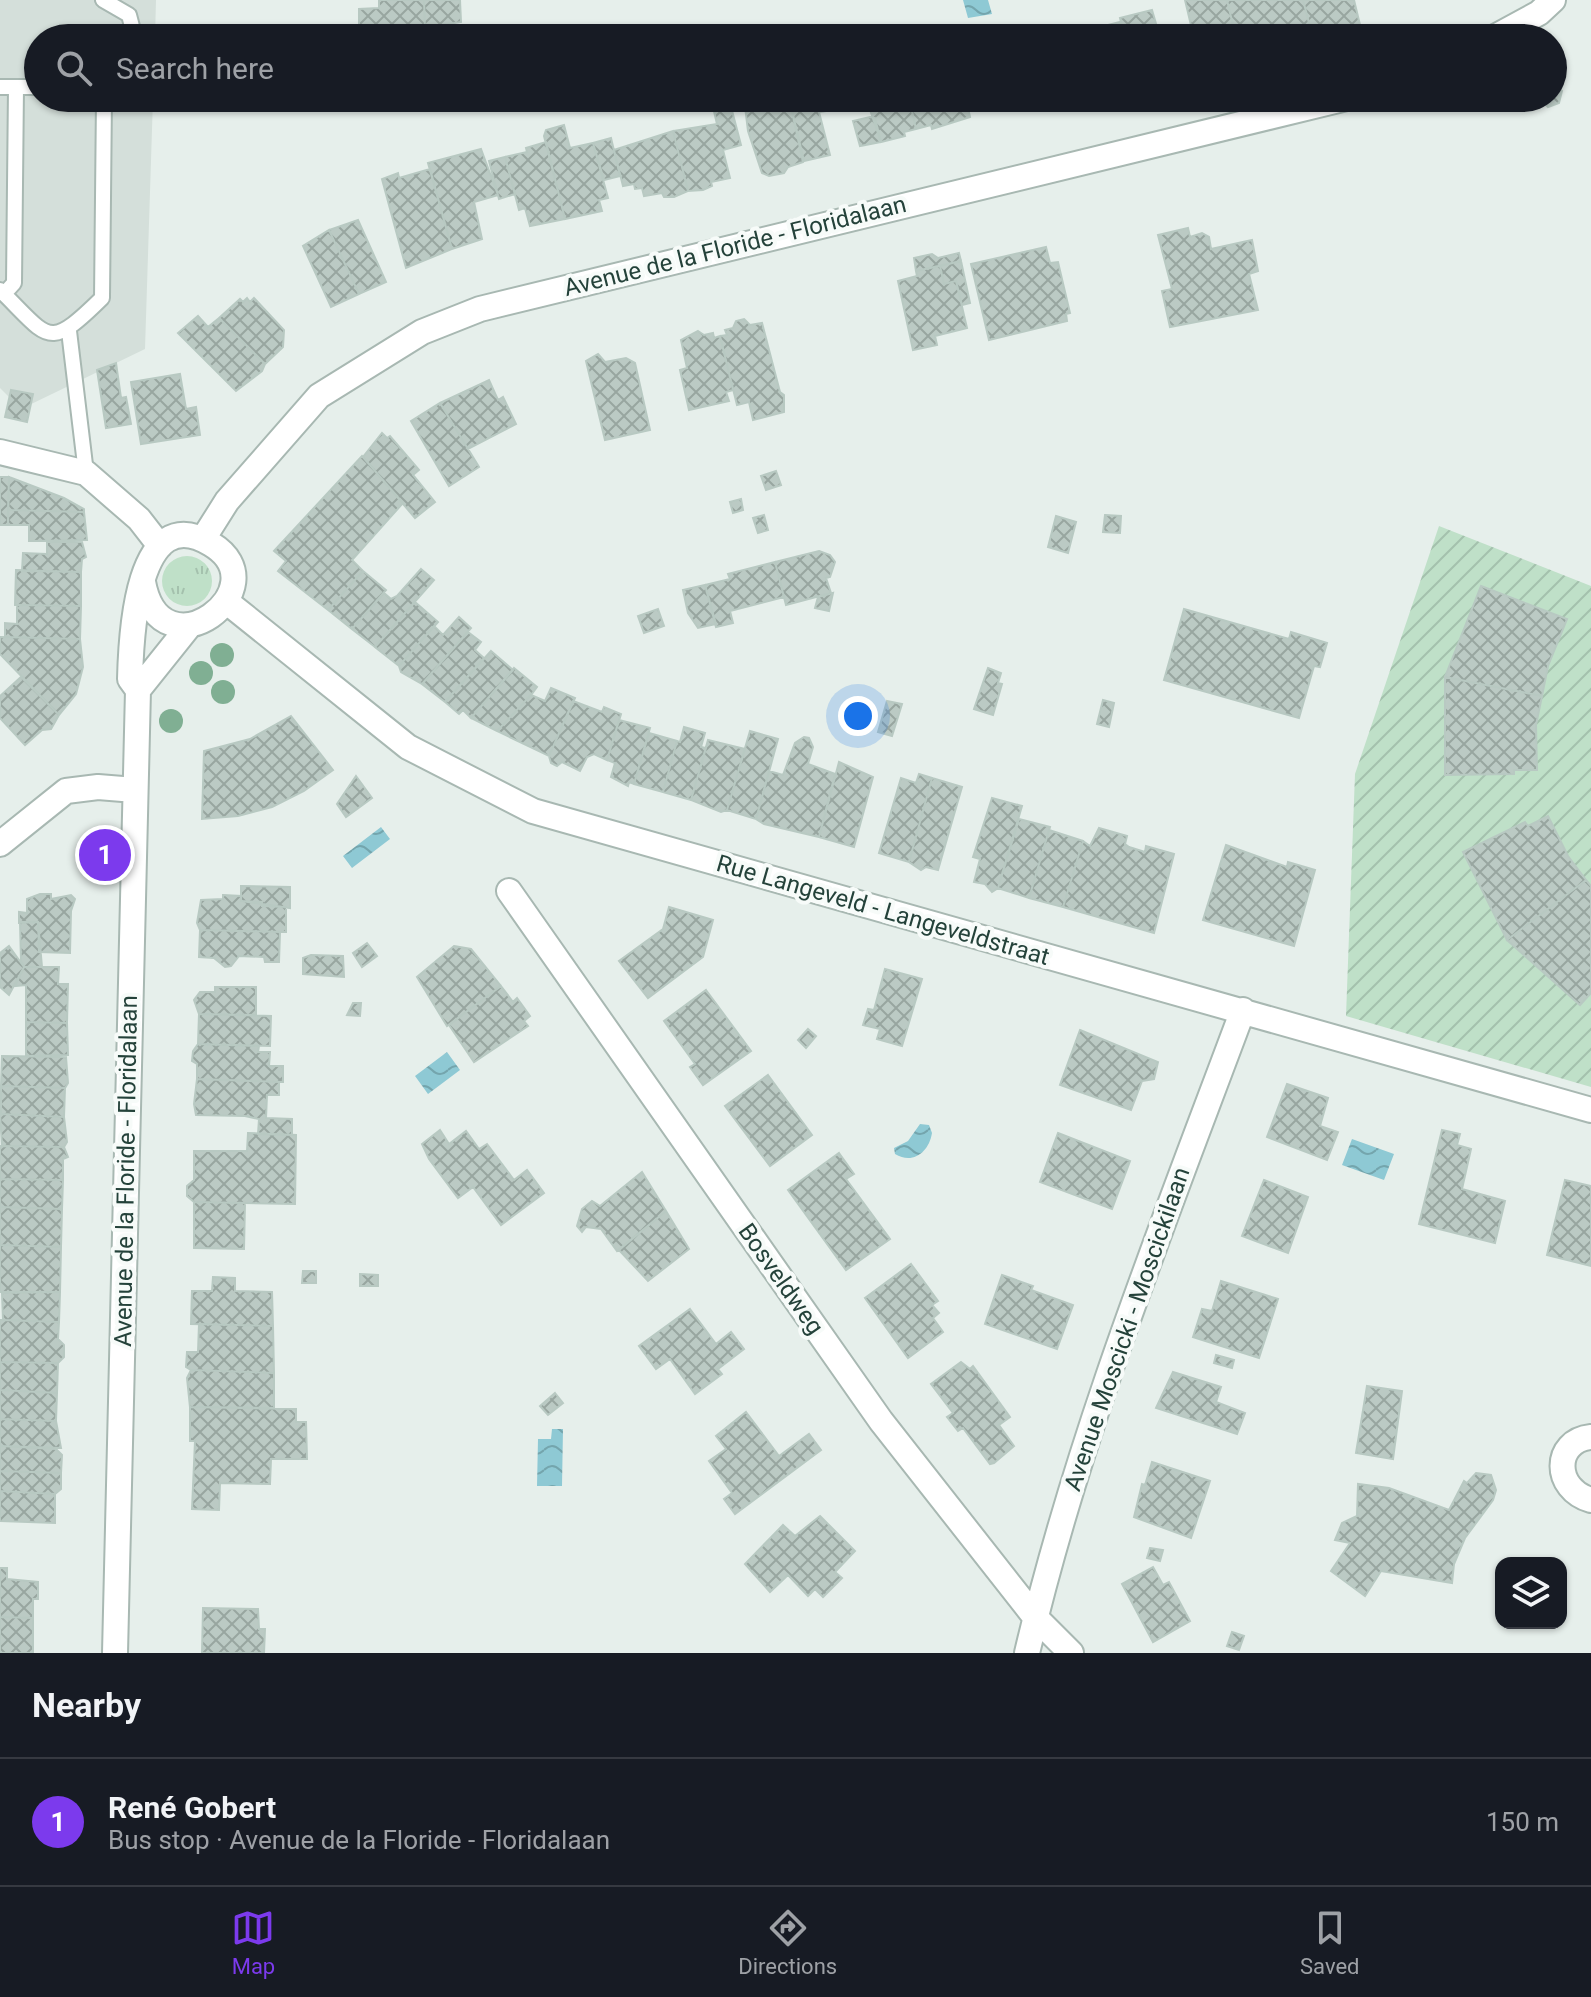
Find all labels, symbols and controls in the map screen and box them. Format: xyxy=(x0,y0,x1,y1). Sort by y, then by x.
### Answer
search box xyxy=(24,24,1567,112)
icon: search xyxy=(52,46,96,90)
text: Search here xyxy=(116,51,274,86)
street label: Avenue de la Floride - Floridalaan xyxy=(561,190,909,302)
your location xyxy=(838,696,878,736)
pin: 1 xyxy=(79,825,131,885)
street label: Rue Langeveld - Langeveldstraat xyxy=(713,849,1053,971)
street label: Avenue de la Floride - Floridalaan xyxy=(109,995,143,1347)
street label: Avenue Moscicki - Moscickilaan xyxy=(1058,1164,1196,1494)
street label: Bosveldweg xyxy=(733,1218,829,1340)
map controls xyxy=(1495,1557,1567,1629)
button: layers xyxy=(1495,1557,1567,1629)
text: Nearby xyxy=(32,1685,141,1725)
text: René Gobert xyxy=(108,1790,276,1825)
text: 1 xyxy=(51,1807,65,1837)
text: 150 m xyxy=(1486,1807,1559,1837)
text: Bus stop · Avenue de la Floride - Floridalaan xyxy=(108,1825,610,1855)
tab: Map xyxy=(231,1906,275,1979)
tab: Directions xyxy=(738,1906,837,1979)
tab: Saved xyxy=(1300,1906,1360,1979)

